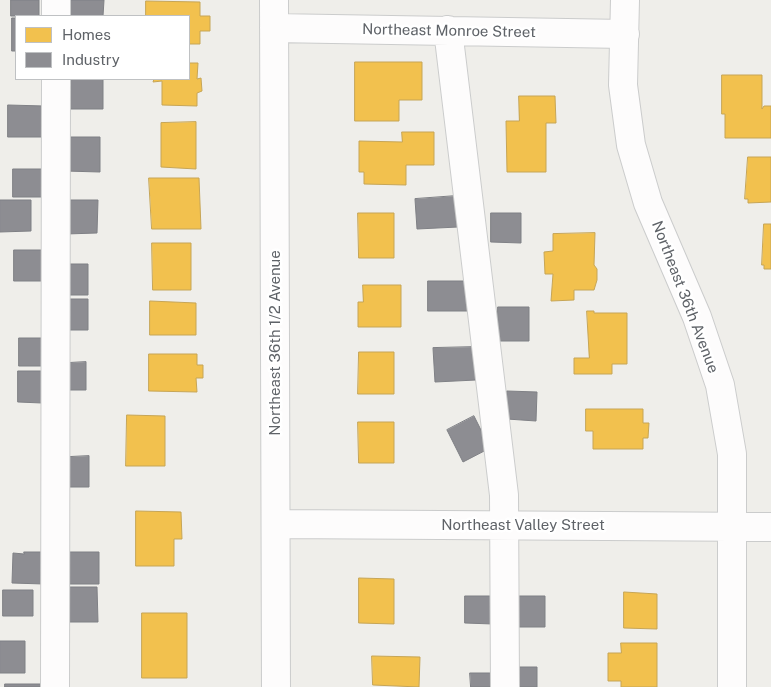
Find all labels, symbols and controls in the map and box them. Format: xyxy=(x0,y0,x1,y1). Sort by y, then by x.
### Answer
legend xyxy=(15,15,190,80)
street label: Northeast Monroe Street xyxy=(362,20,536,42)
text: Homes xyxy=(62,26,111,43)
text: Industry xyxy=(62,51,120,68)
street label: Northeast 36th Avenue xyxy=(648,218,722,376)
street label: Northeast 36th 1/2 Avenue xyxy=(266,250,284,436)
street label: Northeast Valley Street xyxy=(441,516,605,534)

